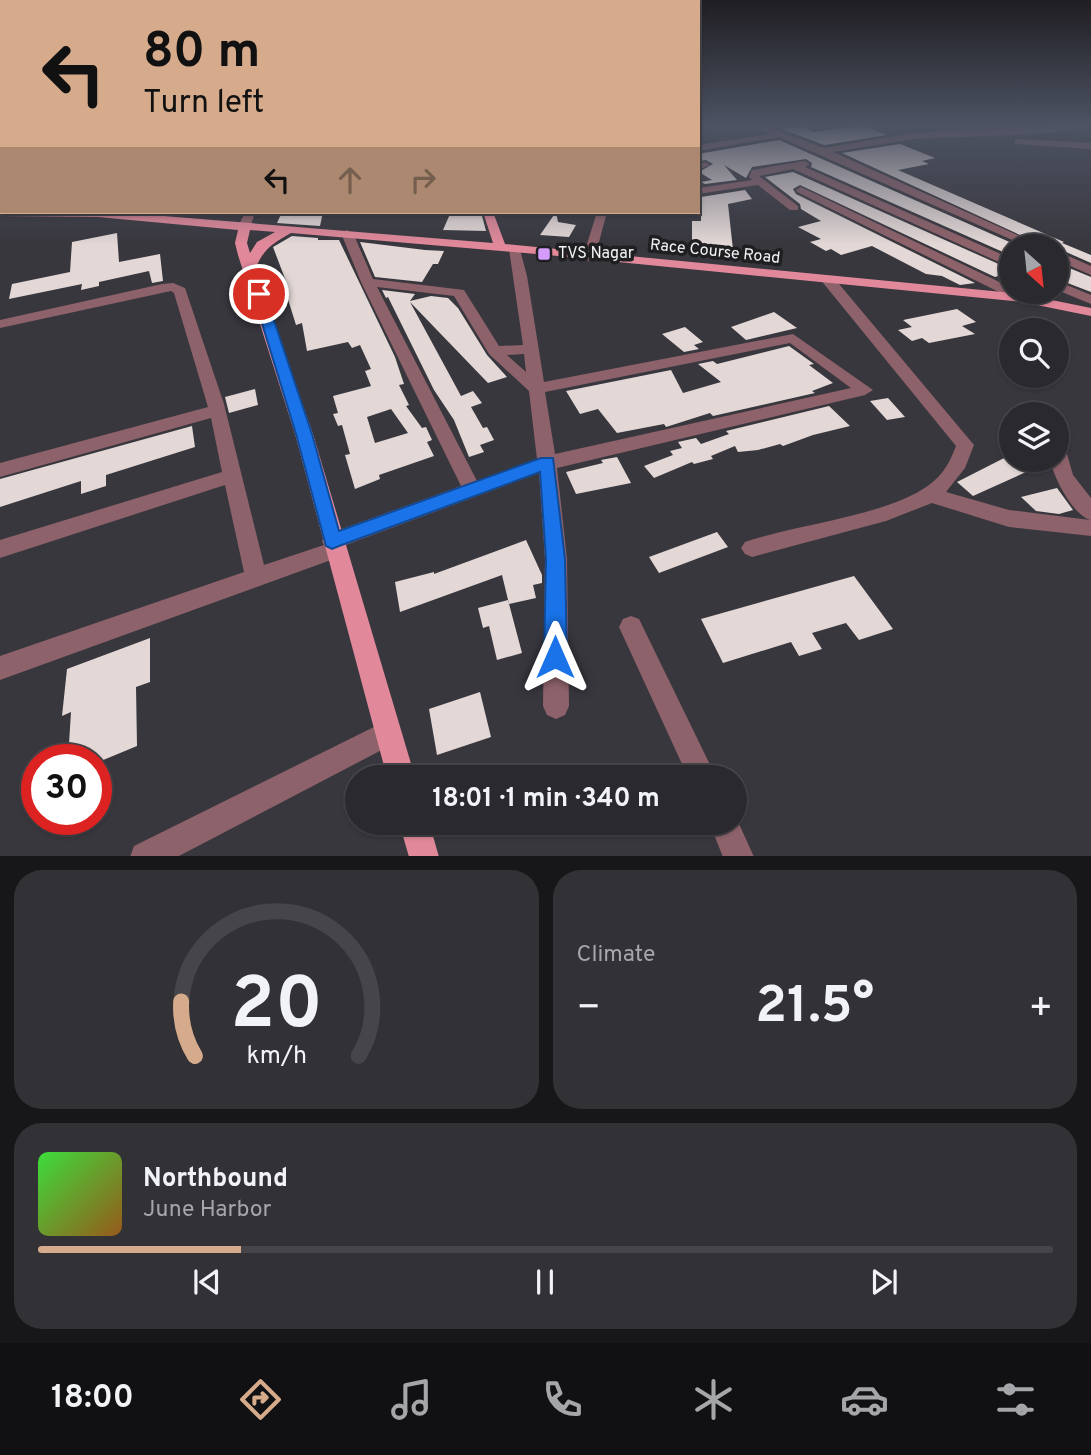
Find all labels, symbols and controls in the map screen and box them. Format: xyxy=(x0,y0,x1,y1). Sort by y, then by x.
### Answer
text: 80 m xyxy=(143,23,260,85)
icon: left xyxy=(28,28,119,119)
text: Turn left xyxy=(143,84,264,124)
icon: left xyxy=(258,161,296,199)
icon: ahead xyxy=(331,161,369,199)
icon: right xyxy=(404,161,442,199)
north arrow xyxy=(999,234,1069,304)
map controls xyxy=(999,234,1069,472)
street label: Race Course Road xyxy=(649,235,781,269)
place label: TVS Nagar xyxy=(558,244,634,264)
marker: TVS Nagar xyxy=(536,246,552,262)
pin xyxy=(229,264,289,324)
icon: arrive xyxy=(240,275,278,313)
button: search xyxy=(999,318,1069,388)
button: layers xyxy=(999,402,1069,472)
position arrow xyxy=(518,620,592,694)
speed limit sign: 30 xyxy=(21,744,112,835)
text: 18:01 · 1 min · 340 m xyxy=(432,783,660,816)
text: Climate xyxy=(577,941,655,970)
text: 20 xyxy=(230,962,322,1054)
text: 21.5° xyxy=(755,975,874,1041)
text: − xyxy=(577,985,601,1034)
text: + xyxy=(1028,985,1053,1034)
text: km/h xyxy=(246,1040,307,1072)
text: Northbound xyxy=(143,1163,288,1196)
text: June Harbor xyxy=(143,1196,271,1225)
icon: previous xyxy=(188,1263,226,1301)
icon: pause xyxy=(526,1263,564,1301)
icon: next xyxy=(865,1263,903,1301)
icon: directions xyxy=(236,1375,285,1424)
icon: music xyxy=(387,1375,436,1424)
icon: phone xyxy=(538,1375,587,1424)
icon: climate xyxy=(689,1375,738,1424)
icon: car xyxy=(840,1375,889,1424)
icon: filters xyxy=(991,1375,1040,1424)
text: 18:00 xyxy=(51,1379,134,1419)

